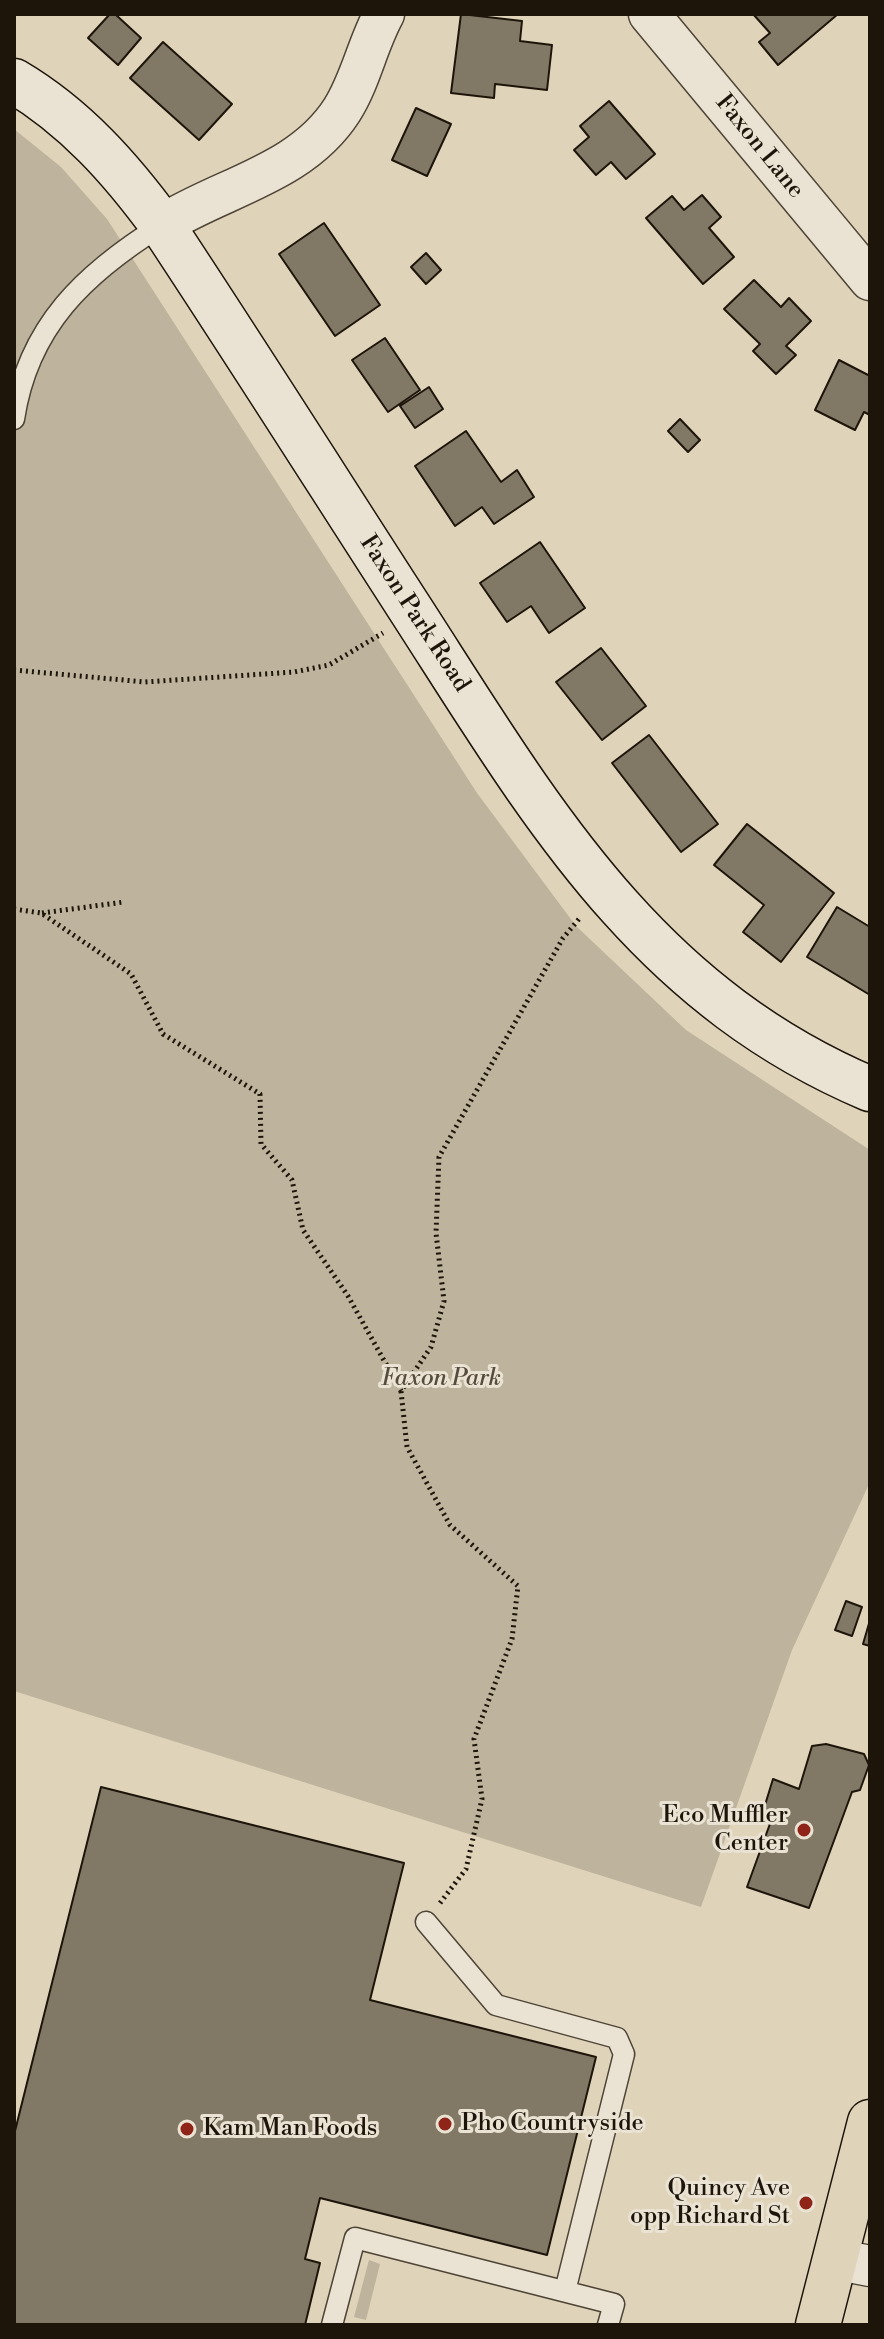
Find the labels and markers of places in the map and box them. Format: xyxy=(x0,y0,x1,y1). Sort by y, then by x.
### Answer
place label: Eco Muffler Center xyxy=(662,1802,788,1858)
marker: Eco Muffler Center xyxy=(795,1821,813,1839)
place label: Pho Countryside xyxy=(461,2110,644,2138)
place label: Kam Man Foods xyxy=(203,2115,377,2143)
marker: Pho Countryside xyxy=(436,2115,454,2133)
marker: Kam Man Foods xyxy=(178,2120,196,2138)
place label: Quincy Ave opp Richard St xyxy=(630,2175,790,2231)
marker: Quincy Ave opp Richard St xyxy=(797,2194,815,2212)

